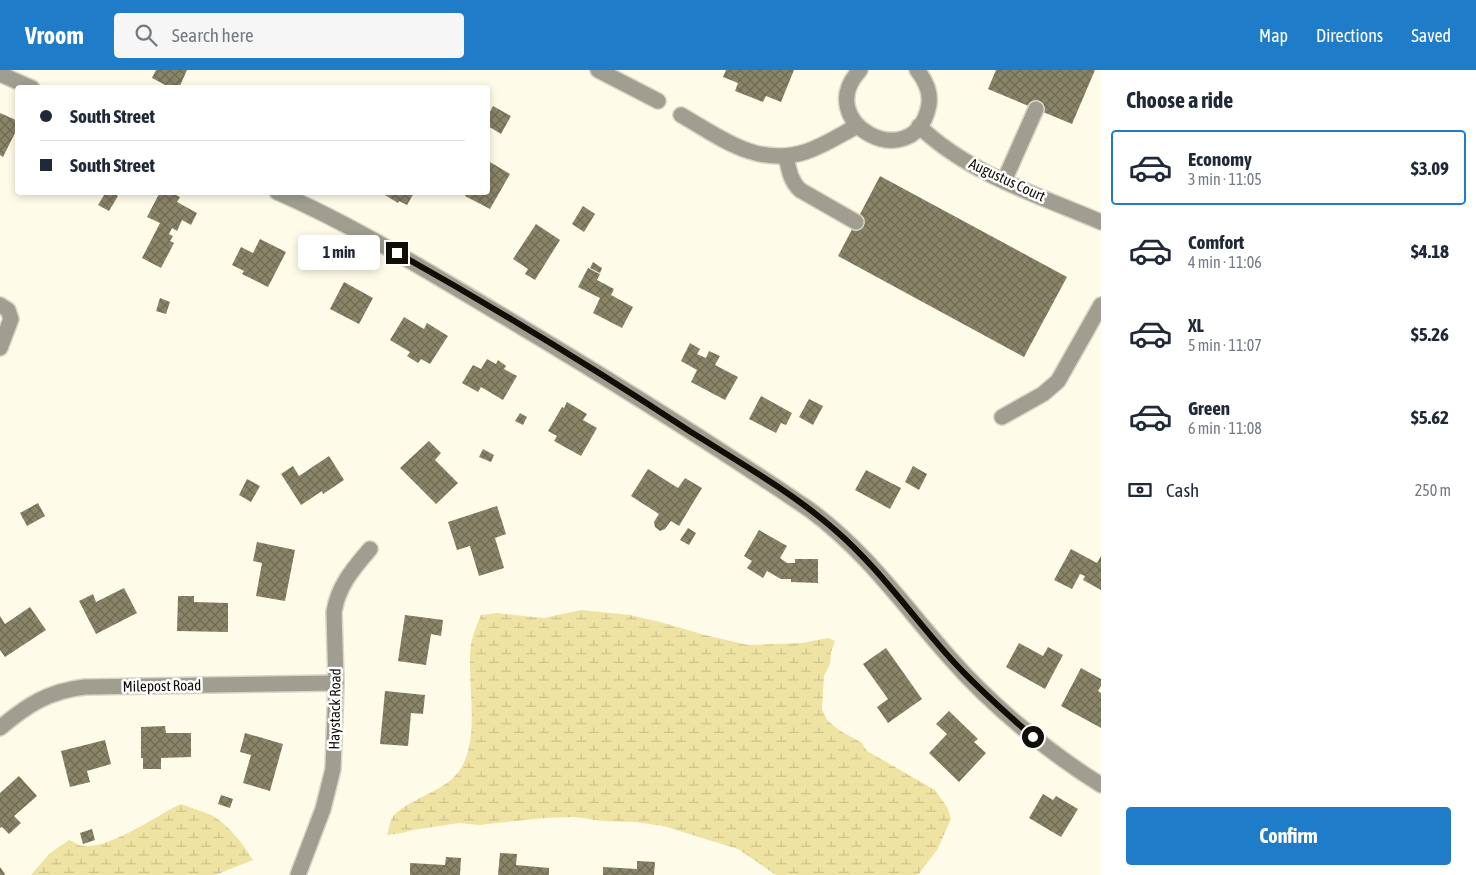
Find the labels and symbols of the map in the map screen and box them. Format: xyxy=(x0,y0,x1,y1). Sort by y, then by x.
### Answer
street label: Augustus Court xyxy=(966,154,1048,205)
callout: 1 min xyxy=(297,236,380,270)
route end xyxy=(386,242,408,264)
street label: Haystack Road xyxy=(325,668,344,750)
street label: Milepost Road xyxy=(123,676,201,695)
route start xyxy=(1022,726,1044,748)

